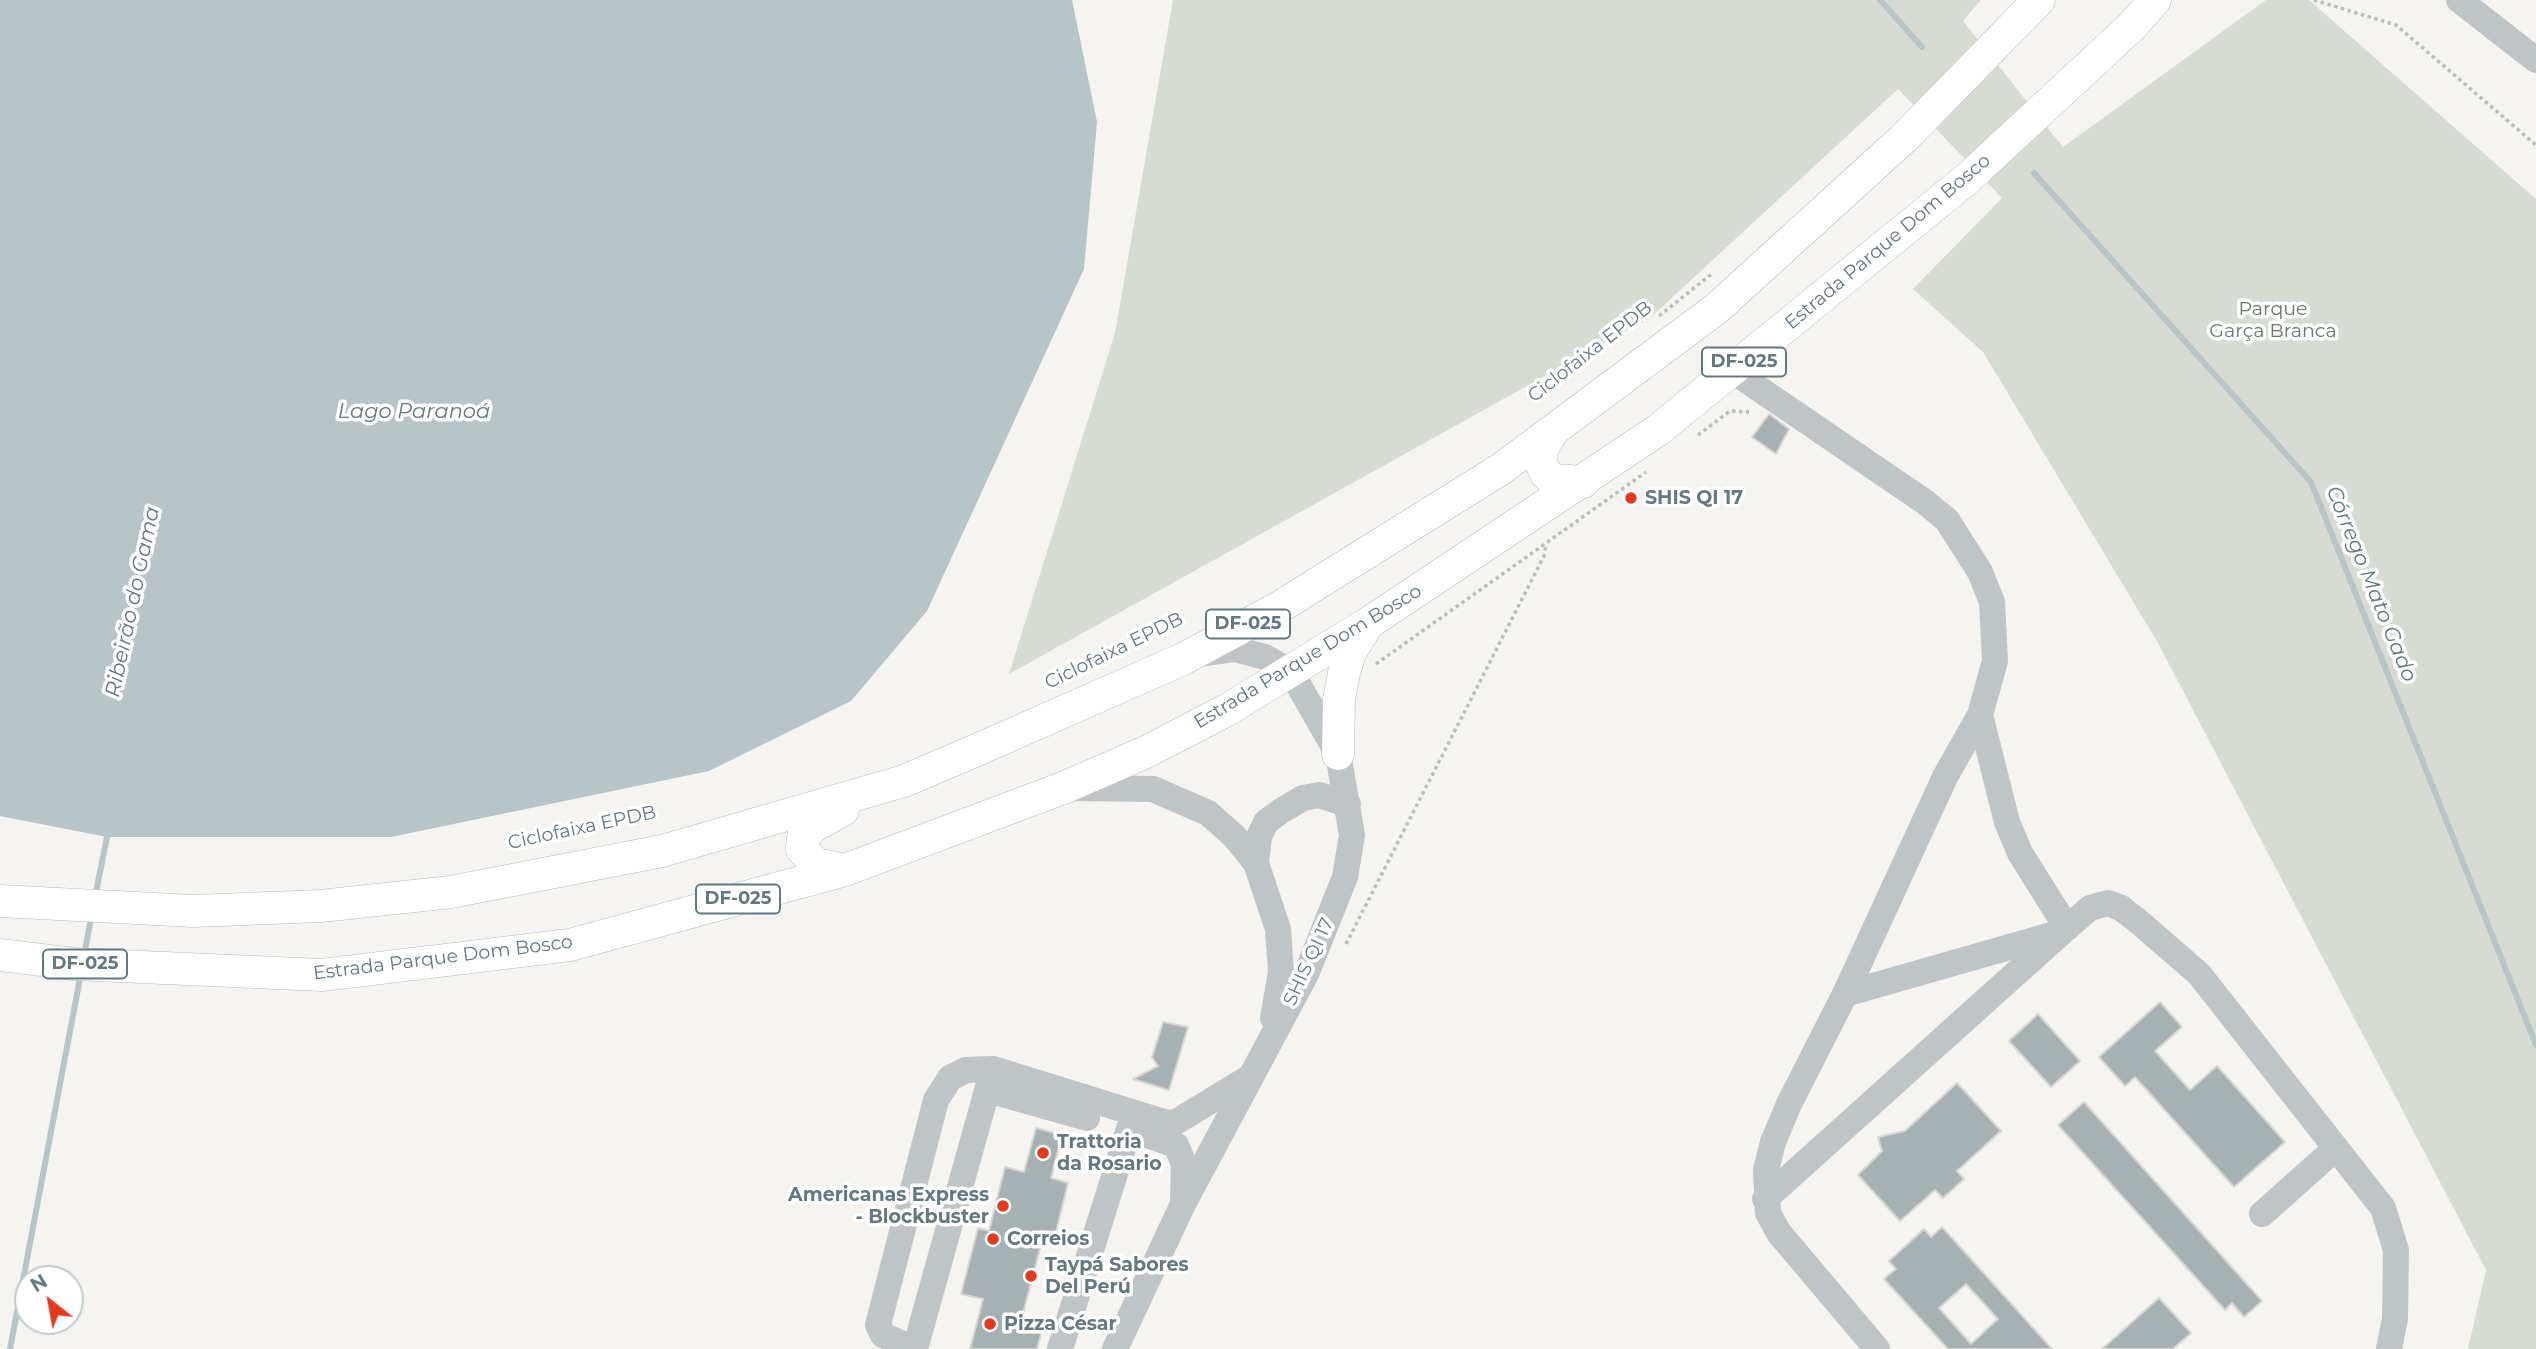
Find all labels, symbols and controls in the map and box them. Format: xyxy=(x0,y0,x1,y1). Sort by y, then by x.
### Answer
street label: Estrada Parque Dom Bosco xyxy=(1781,149,1995,335)
street label: Ciclofaixa EPDB xyxy=(1523,297,1657,407)
park label: Parque Garça Branca xyxy=(2209,298,2337,342)
road number: DF-025 xyxy=(1702,348,1786,376)
water label: Lago Paranoá xyxy=(338,399,490,425)
water label: Córrego Mato Gado xyxy=(2320,482,2422,686)
place label: SHIS QI 17 xyxy=(1645,487,1743,509)
marker: SHIS QI 17 xyxy=(1623,490,1639,506)
water label: Ribeirão do Gama xyxy=(100,504,166,700)
street label: Estrada Parque Dom Bosco xyxy=(1190,580,1426,734)
street label: Ciclofaixa EPDB xyxy=(1041,608,1187,694)
road number: DF-025 xyxy=(1206,610,1290,638)
street label: Ciclofaixa EPDB xyxy=(506,801,658,855)
road number: DF-025 xyxy=(696,884,780,914)
street label: SHIS QI 17 xyxy=(1279,914,1339,1010)
street label: Estrada Parque Dom Bosco xyxy=(312,931,574,985)
road number: DF-025 xyxy=(43,950,127,979)
place label: Trattoria da Rosario xyxy=(1057,1131,1162,1175)
marker: Trattoria da Rosario xyxy=(1035,1145,1051,1161)
place label: Americanas Express - Blockbuster xyxy=(788,1184,989,1228)
marker: Americanas Express - Blockbuster xyxy=(995,1198,1011,1214)
place label: Correios xyxy=(1007,1228,1089,1250)
marker: Correios xyxy=(985,1231,1001,1247)
place label: Taypá Sabores Del Perú xyxy=(1045,1254,1189,1298)
north arrow xyxy=(14,1265,84,1335)
marker: Taypá Sabores Del Perú xyxy=(1023,1268,1039,1284)
text: N xyxy=(26,1269,51,1297)
place label: Pizza César xyxy=(1004,1313,1117,1335)
marker: Pizza César xyxy=(982,1316,998,1332)

